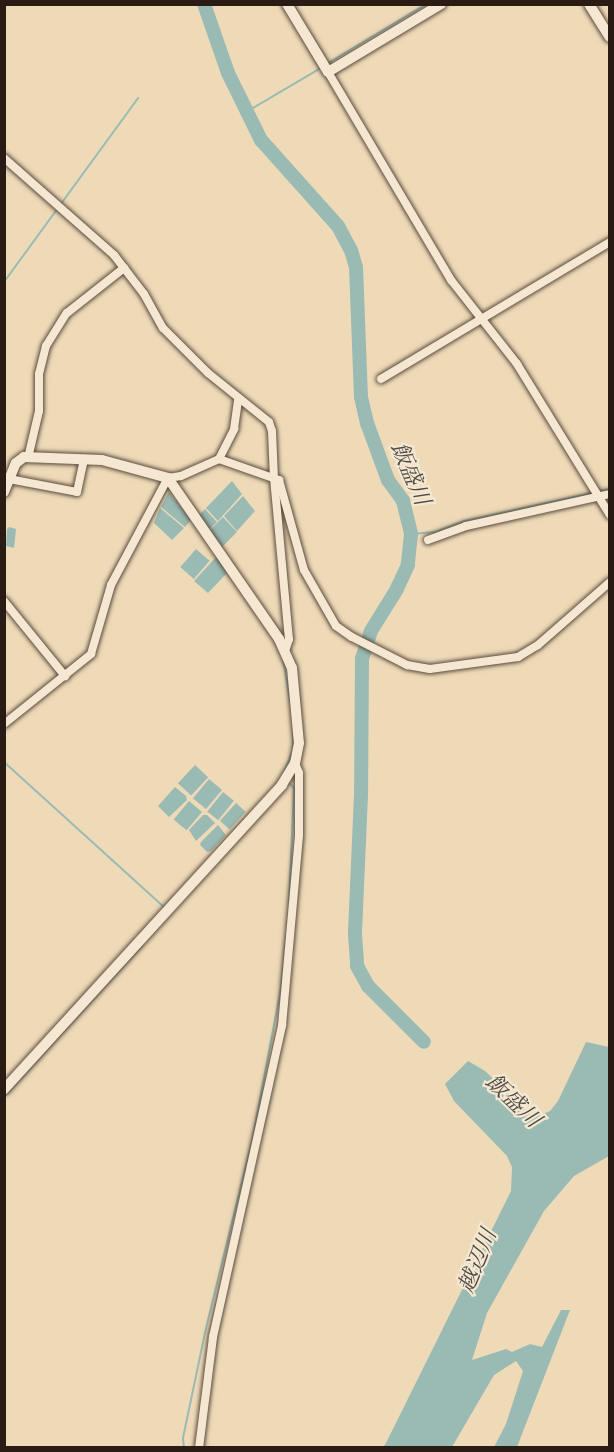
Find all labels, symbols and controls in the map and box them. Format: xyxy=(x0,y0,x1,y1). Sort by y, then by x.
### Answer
water label: 飯盛川 xyxy=(385,438,435,510)
water label: 飯盛川 xyxy=(480,1069,546,1133)
water label: 越辺川 xyxy=(453,1225,503,1297)

